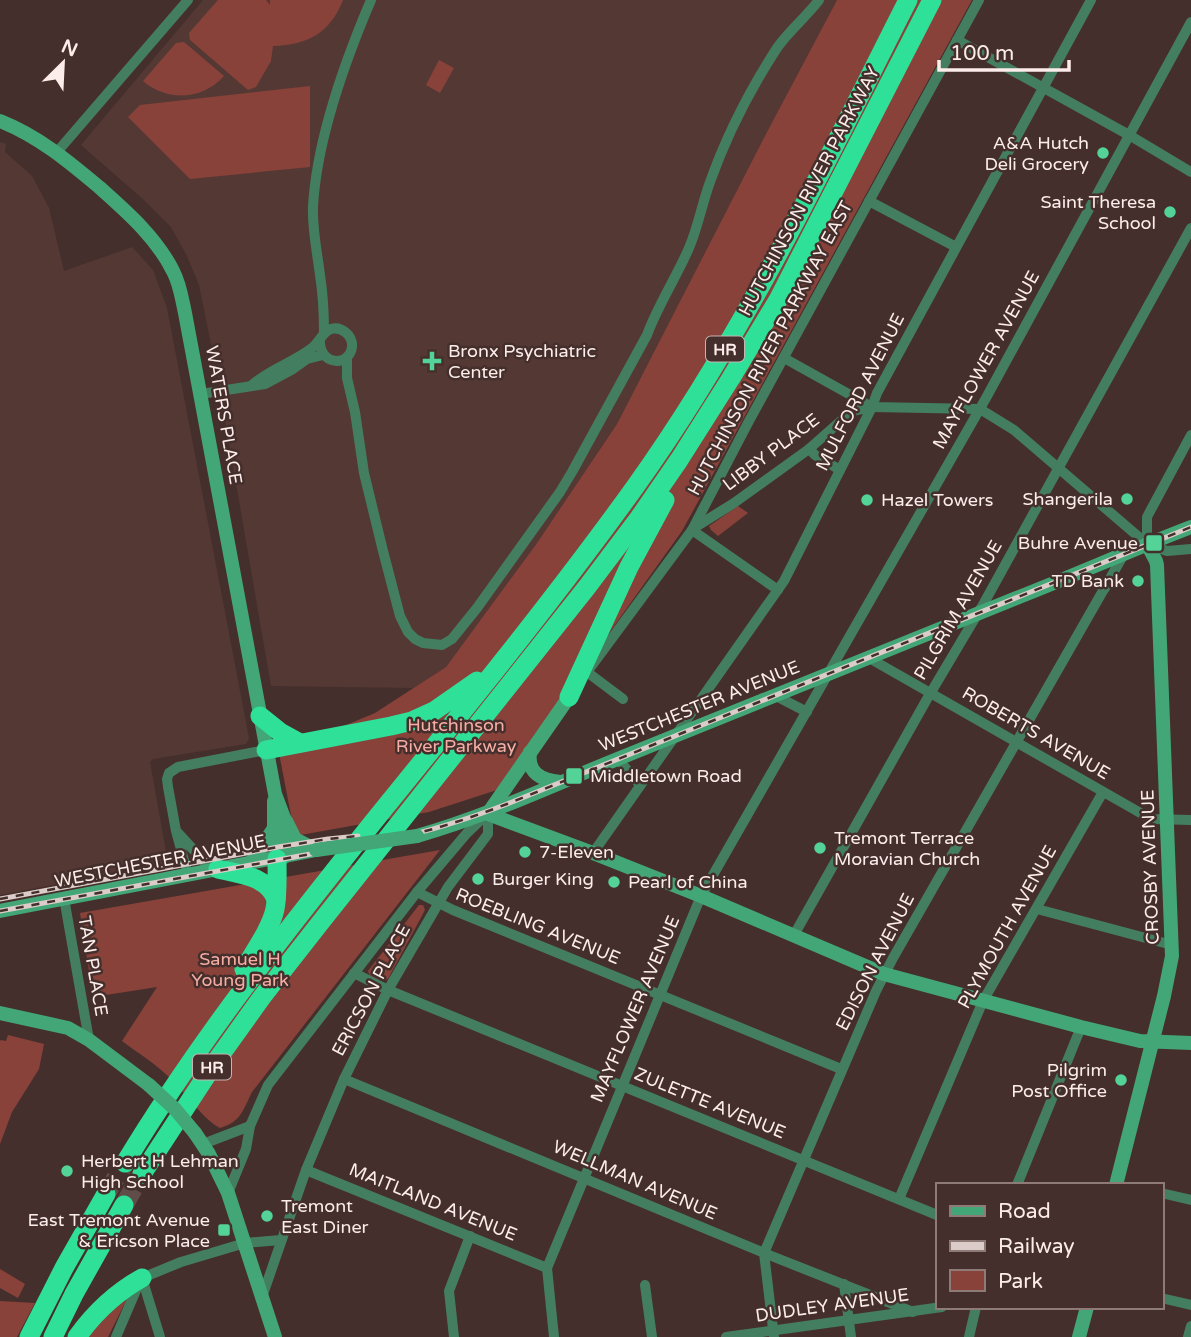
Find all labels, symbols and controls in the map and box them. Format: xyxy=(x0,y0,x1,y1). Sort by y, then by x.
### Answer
north arrow xyxy=(28,28,98,98)
scale bar xyxy=(939,28,1068,72)
text: N xyxy=(58,35,81,62)
text: 100 m xyxy=(950,41,1014,66)
street label: HUTCHINSON RIVER PARKWAY xyxy=(734,62,885,319)
place label: A&A Hutch Deli Grocery xyxy=(985,132,1089,175)
marker: A&A Hutch Deli Grocery xyxy=(1095,145,1111,161)
place label: Saint Theresa School xyxy=(1040,191,1156,234)
street label: HUTCHINSON RIVER PARKWAY EAST xyxy=(683,197,857,499)
marker: Saint Theresa School xyxy=(1162,204,1178,220)
street label: MAYFLOWER AVENUE xyxy=(928,267,1044,453)
street label: MULFORD AVENUE xyxy=(811,310,909,474)
road number: HR xyxy=(706,336,744,362)
place label: Bronx Psychiatric Center xyxy=(448,340,596,383)
street label: WATERS PLACE xyxy=(201,344,247,486)
marker: Bronx Psychiatric Center xyxy=(422,351,442,371)
street label: LIBBY PLACE xyxy=(718,408,824,496)
place label: Shangerila xyxy=(1022,488,1113,510)
place label: Hazel Towers xyxy=(881,489,994,511)
marker: Shangerila xyxy=(1119,491,1135,507)
marker: Hazel Towers xyxy=(859,492,875,508)
place label: Buhre Avenue xyxy=(1018,532,1138,554)
marker: Buhre Avenue xyxy=(1144,533,1164,553)
street label: PILGRIM AVENUE xyxy=(909,536,1007,684)
place label: TD Bank xyxy=(1051,570,1124,592)
marker: TD Bank xyxy=(1130,573,1146,589)
street label: WESTCHESTER AVENUE xyxy=(595,656,803,756)
street label: ROBERTS AVENUE xyxy=(958,682,1114,784)
park label: Hutchinson River Parkway xyxy=(396,714,517,757)
place label: Middletown Road xyxy=(590,765,742,787)
marker: Middletown Road xyxy=(564,766,584,786)
street label: CROSBY AVENUE xyxy=(1136,789,1164,945)
place label: Tremont Terrace Moravian Church xyxy=(834,827,980,870)
street label: WESTCHESTER AVENUE xyxy=(52,830,268,892)
marker: Tremont Terrace Moravian Church xyxy=(812,840,828,856)
place label: 7-Eleven xyxy=(539,841,614,863)
street label: PLYMOUTH AVENUE xyxy=(953,841,1061,1013)
marker: 7-Eleven xyxy=(517,844,533,860)
place label: Burger King xyxy=(492,868,594,890)
marker: Burger King xyxy=(470,871,486,887)
place label: Pearl of China xyxy=(628,871,748,893)
marker: Pearl of China xyxy=(606,874,622,890)
street label: ROEBLING AVENUE xyxy=(452,883,624,969)
street label: EDISON AVENUE xyxy=(831,890,919,1034)
street label: MAYFLOWER AVENUE xyxy=(586,912,684,1106)
street label: TAN PLACE xyxy=(73,914,113,1018)
street label: ERICSON PLACE xyxy=(327,920,415,1060)
park label: Samuel H Young Park xyxy=(191,948,289,991)
road number: HR xyxy=(193,1054,231,1079)
place label: Pilgrim Post Office xyxy=(1011,1059,1107,1102)
street label: ZULETTE AVENUE xyxy=(631,1063,789,1143)
marker: Pilgrim Post Office xyxy=(1113,1072,1129,1088)
street label: WELLMAN AVENUE xyxy=(549,1135,721,1225)
place label: Herbert H Lehman High School xyxy=(81,1150,239,1193)
street label: MAITLAND AVENUE xyxy=(346,1158,520,1246)
marker: Herbert H Lehman High School xyxy=(59,1163,75,1179)
legend xyxy=(936,1183,1163,1309)
place label: Tremont East Diner xyxy=(281,1195,369,1238)
text: Road xyxy=(998,1199,1051,1224)
marker: Tremont East Diner xyxy=(259,1208,275,1224)
place label: East Tremont Avenue & Ericson Place xyxy=(28,1209,210,1252)
marker: East Tremont Avenue & Ericson Place xyxy=(216,1222,232,1238)
text: Railway xyxy=(998,1234,1075,1259)
text: Park xyxy=(998,1269,1043,1294)
street label: DUDLEY AVENUE xyxy=(754,1283,910,1327)

